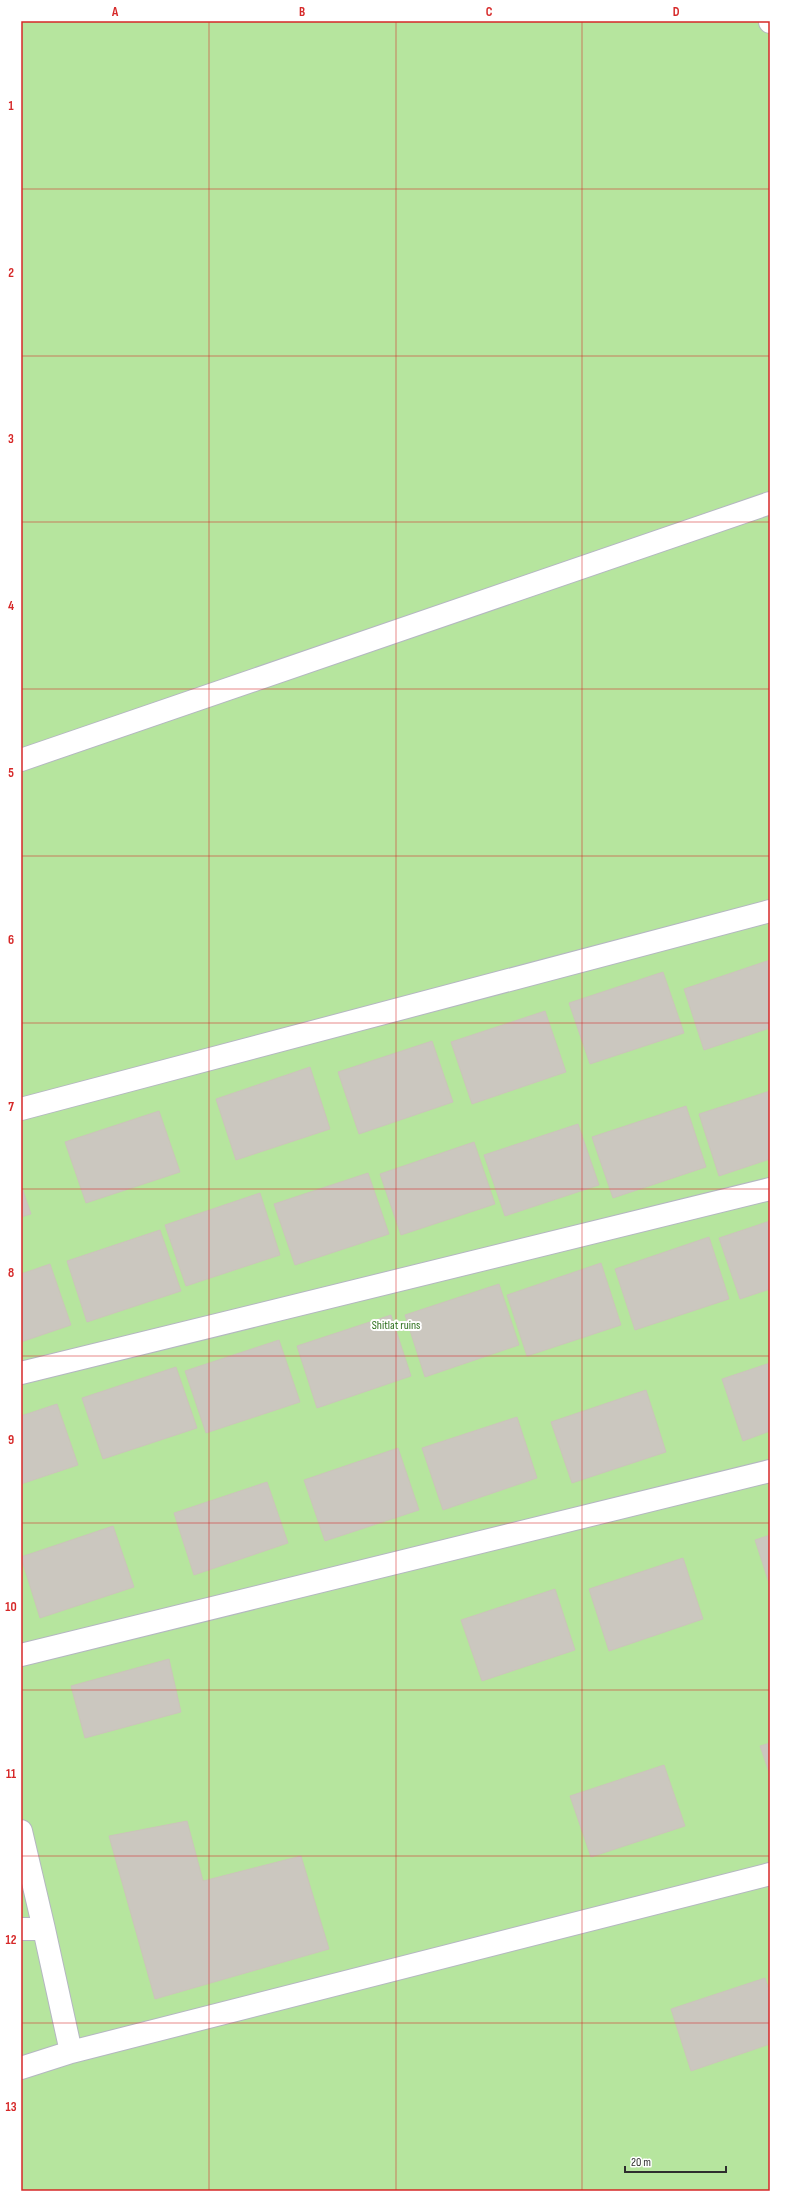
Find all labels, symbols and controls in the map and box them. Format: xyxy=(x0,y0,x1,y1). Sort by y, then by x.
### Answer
text: A xyxy=(111,4,119,20)
text: B xyxy=(299,4,305,20)
text: C xyxy=(486,4,493,20)
text: D xyxy=(673,4,680,20)
text: 1 xyxy=(8,98,14,114)
text: 2 xyxy=(8,265,14,281)
text: 3 xyxy=(8,431,14,447)
text: 4 xyxy=(8,598,14,614)
text: 5 xyxy=(8,765,14,781)
text: 6 xyxy=(8,932,14,948)
text: 7 xyxy=(8,1099,14,1115)
text: 8 xyxy=(8,1265,14,1281)
park label: Shitlat ruins xyxy=(372,1318,420,1333)
text: 9 xyxy=(8,1432,14,1448)
text: 10 xyxy=(5,1599,17,1615)
text: 11 xyxy=(6,1766,16,1782)
text: 12 xyxy=(6,1932,17,1948)
text: 13 xyxy=(6,2099,17,2115)
scale bar xyxy=(625,2148,726,2174)
text: 20 m xyxy=(631,2155,651,2170)

